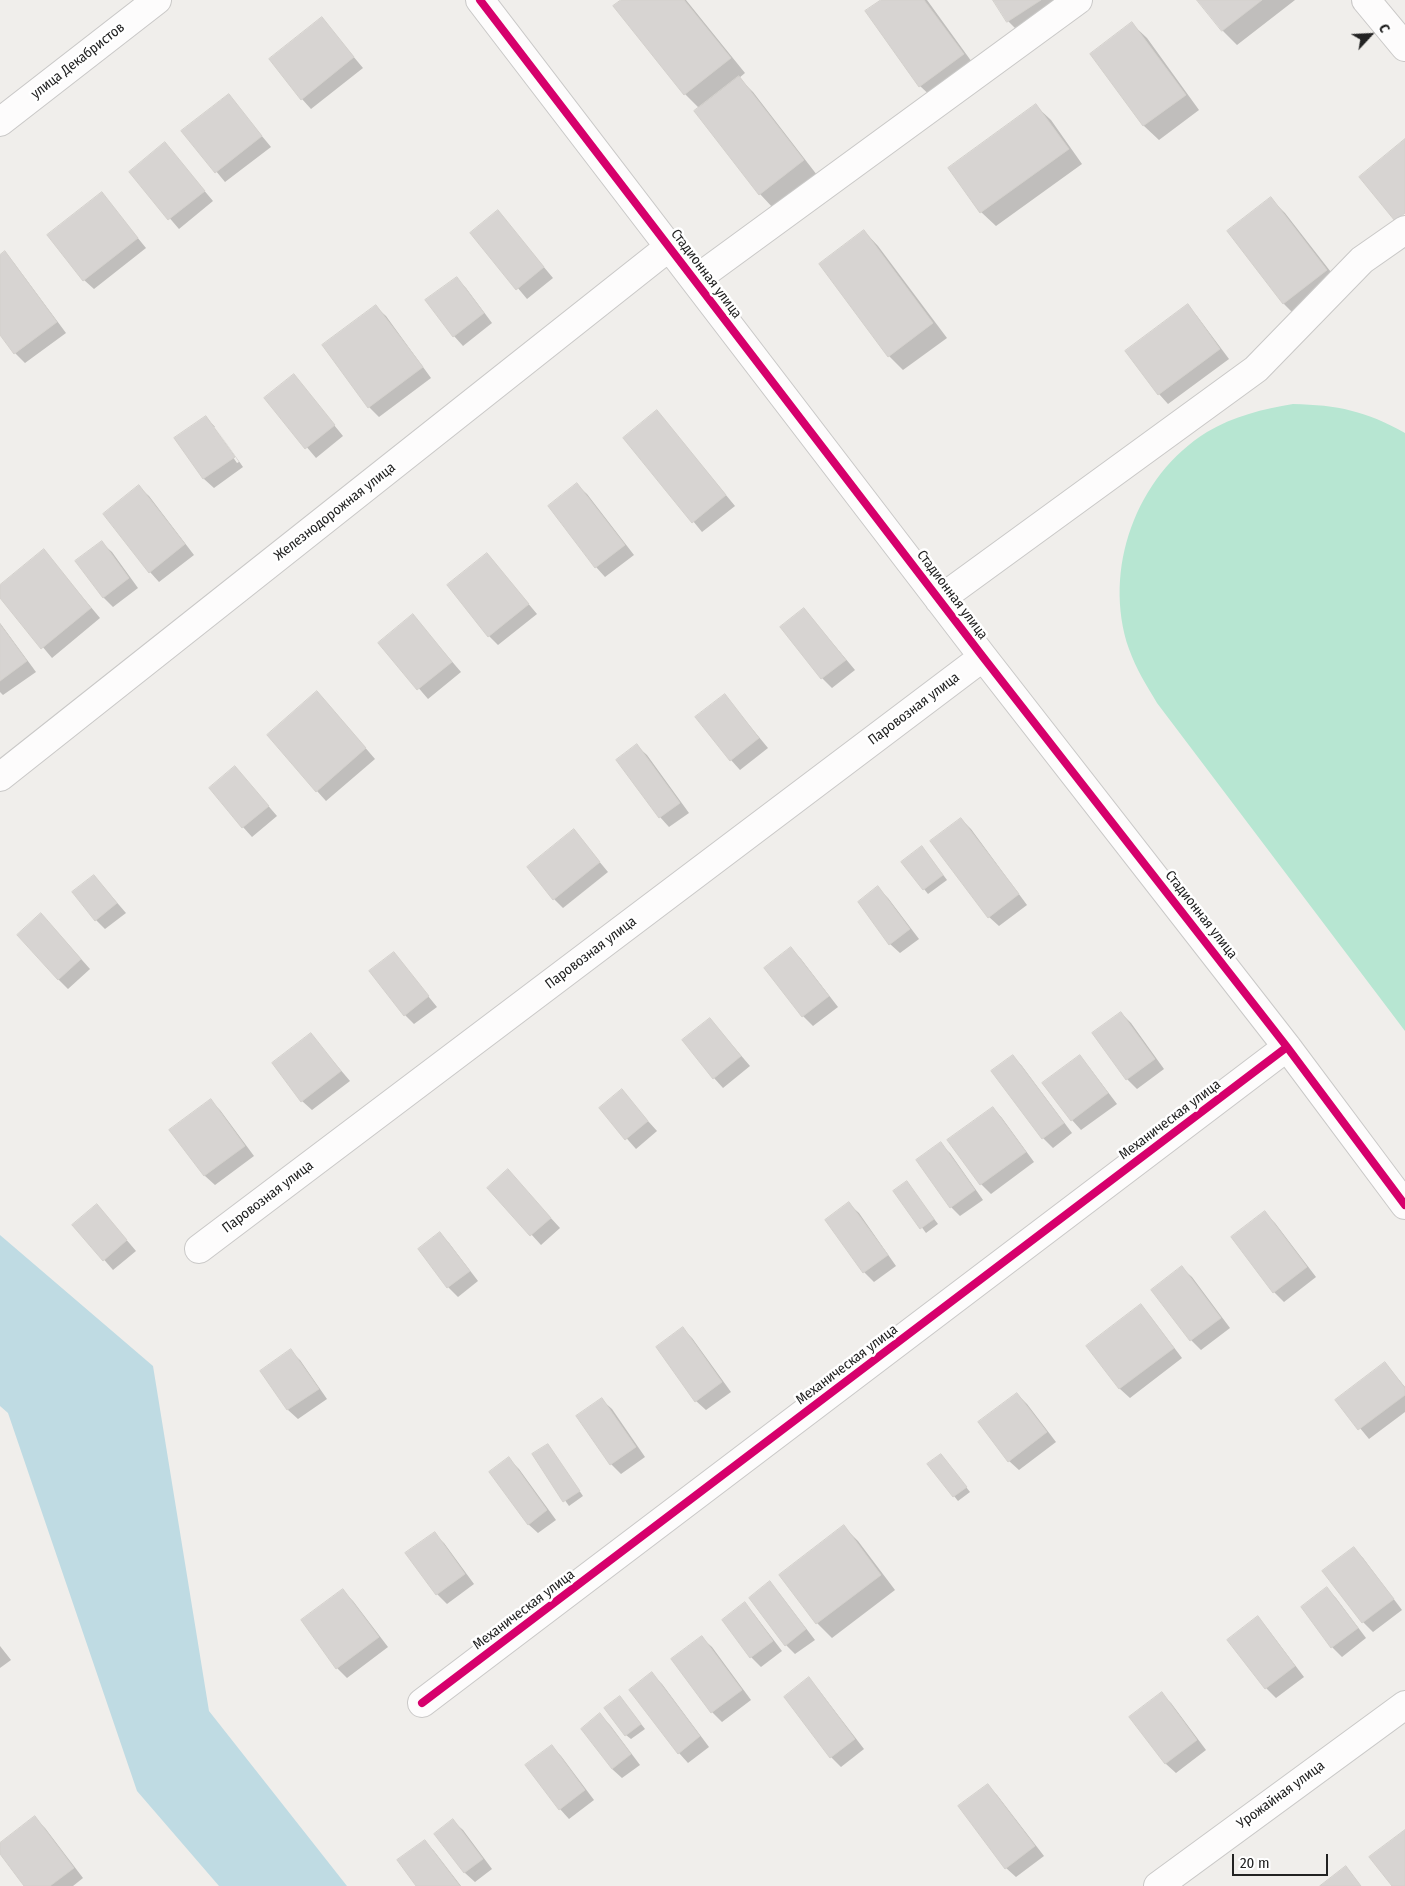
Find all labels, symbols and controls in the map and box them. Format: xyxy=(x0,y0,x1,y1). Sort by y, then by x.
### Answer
north arrow xyxy=(1345,10,1395,60)
street label: улица Декабристов xyxy=(28,19,128,103)
text: С xyxy=(1375,22,1393,35)
street label: Стадионная улица xyxy=(667,226,745,322)
street label: Железнодорожная улица xyxy=(271,459,399,565)
street label: Стадионная улица xyxy=(913,547,991,643)
street label: Паровозная улица xyxy=(865,669,963,749)
street label: Стадионная улица xyxy=(1161,867,1241,963)
street label: Паровозная улица xyxy=(542,913,640,993)
street label: Механическая улица xyxy=(1116,1076,1224,1164)
street label: Паровозная улица xyxy=(219,1157,317,1237)
street label: Механическая улица xyxy=(793,1321,901,1409)
street label: Механическая улица xyxy=(470,1566,578,1654)
street label: Урожайная улица xyxy=(1234,1758,1328,1832)
scale bar xyxy=(1235,1844,1331,1876)
text: 20 m xyxy=(1240,1854,1270,1872)

